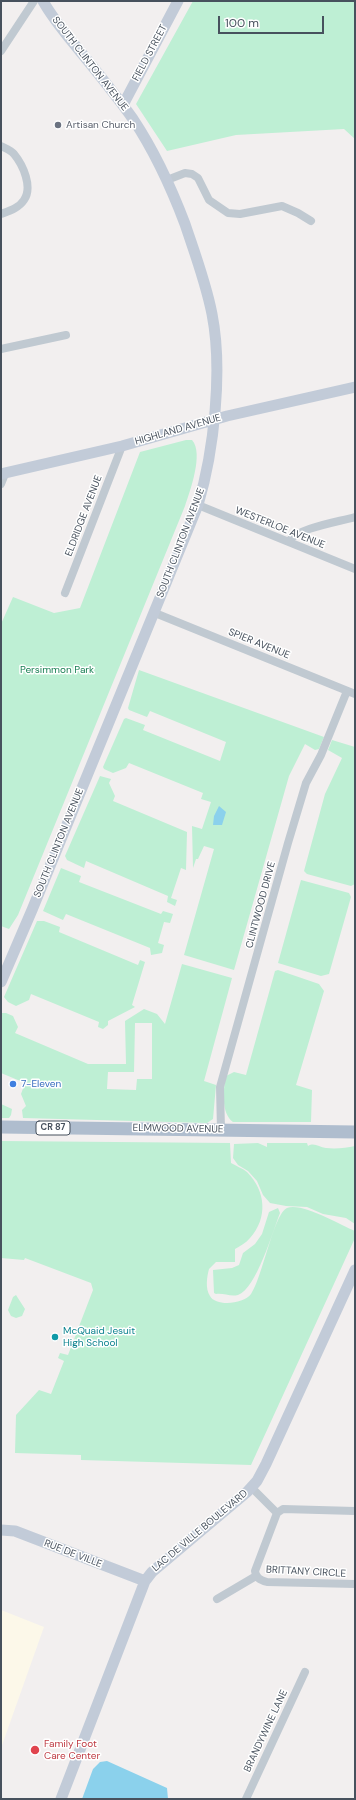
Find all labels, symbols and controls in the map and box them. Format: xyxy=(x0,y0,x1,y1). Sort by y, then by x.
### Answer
scale bar xyxy=(220,8,326,34)
street label: SOUTH CLINTON AVENUE xyxy=(49,14,131,114)
text: 100 m xyxy=(225,15,259,31)
street label: FIELD STREET xyxy=(130,23,170,83)
place label: Artisan Church xyxy=(66,119,135,131)
marker: Artisan Church xyxy=(53,120,63,130)
street label: HIGHLAND AVENUE xyxy=(134,412,222,448)
street label: ELDRIDGE AVENUE xyxy=(63,474,105,558)
street label: SOUTH CLINTON AVENUE xyxy=(155,486,207,600)
street label: WESTERLOE AVENUE xyxy=(233,504,327,552)
street label: SPIER AVENUE xyxy=(226,626,292,662)
park label: Persimmon Park xyxy=(20,664,94,676)
street label: SOUTH CLINTON AVENUE xyxy=(32,787,86,899)
street label: CLINTWOOD DRIVE xyxy=(244,860,278,950)
place label: 7-Eleven xyxy=(21,1078,61,1090)
marker: 7-Eleven xyxy=(8,1079,18,1089)
road number: CR 87 xyxy=(36,1121,70,1135)
street label: ELMWOOD AVENUE xyxy=(132,1122,224,1136)
place label: McQuaid Jesuit High School xyxy=(63,1325,135,1348)
marker: McQuaid Jesuit High School xyxy=(50,1332,60,1342)
street label: LAC DE VILLE BOULEVARD xyxy=(150,1488,250,1574)
street label: RUE DE VILLE xyxy=(42,1537,104,1571)
street label: BRITTANY CIRCLE xyxy=(266,1564,346,1580)
street label: BRANDYWINE LANE xyxy=(242,1688,290,1774)
place label: Family Foot Care Center xyxy=(44,1738,100,1762)
marker: Family Foot Care Center xyxy=(29,1744,41,1756)

